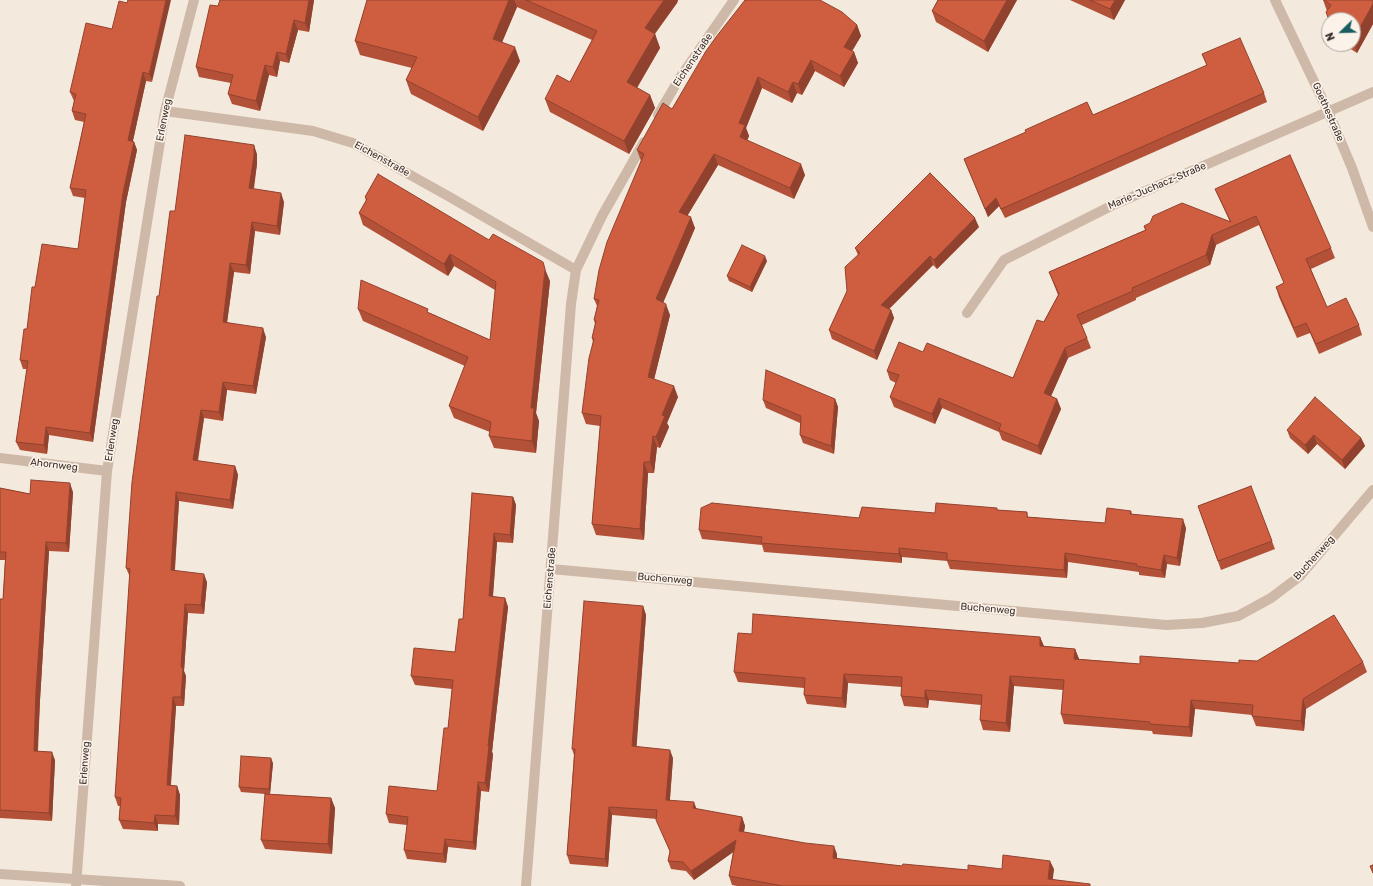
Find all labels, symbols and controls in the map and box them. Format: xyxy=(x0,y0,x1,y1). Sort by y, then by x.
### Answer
north arrow xyxy=(1321,12,1361,52)
text: N xyxy=(1323,30,1338,43)
street label: Eichenstraße xyxy=(671,31,715,89)
street label: Goethestraße xyxy=(1310,81,1346,143)
street label: Erlenweg xyxy=(154,98,174,142)
street label: Eichenstraße xyxy=(352,139,412,179)
street label: Marie-Juchacz-Straße xyxy=(1106,160,1208,212)
street label: Erlenweg xyxy=(103,418,121,462)
street label: Ahornweg xyxy=(30,456,78,474)
street label: Buchenweg xyxy=(1291,533,1337,583)
street label: Eichenstraße xyxy=(541,547,559,609)
street label: Buchenweg xyxy=(637,571,693,587)
street label: Buchenweg xyxy=(960,601,1016,617)
street label: Erlenweg xyxy=(78,741,92,785)

